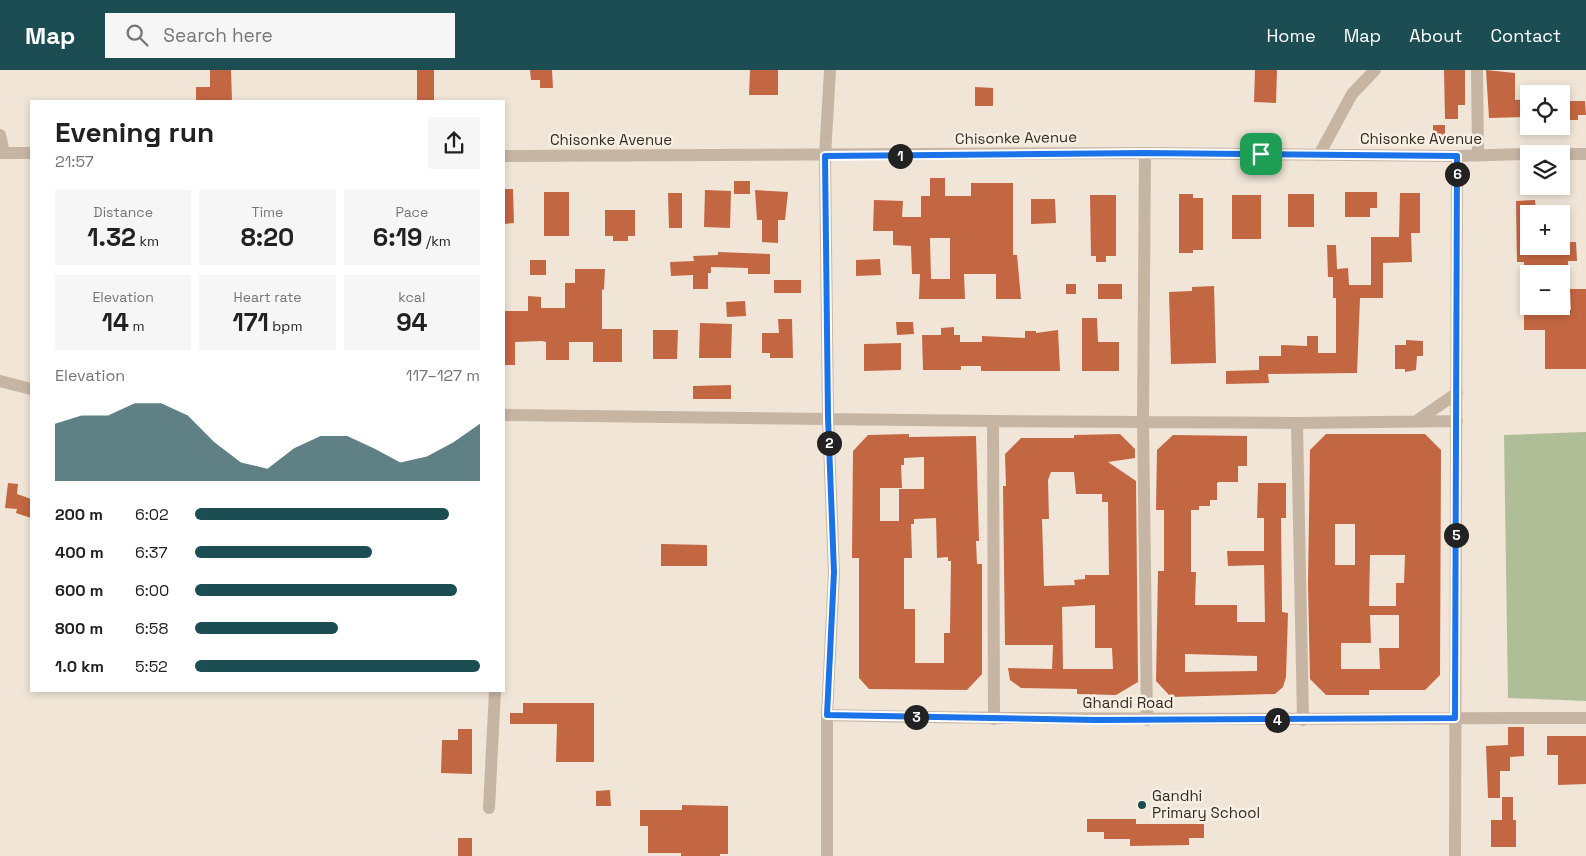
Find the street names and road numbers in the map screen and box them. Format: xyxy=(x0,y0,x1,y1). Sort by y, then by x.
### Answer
street label: Chisonke Avenue xyxy=(955,127,1077,148)
street label: Chisonke Avenue xyxy=(1360,129,1482,148)
street label: Chisonke Avenue xyxy=(550,130,672,149)
street label: Ghandi Road xyxy=(1083,693,1173,712)

